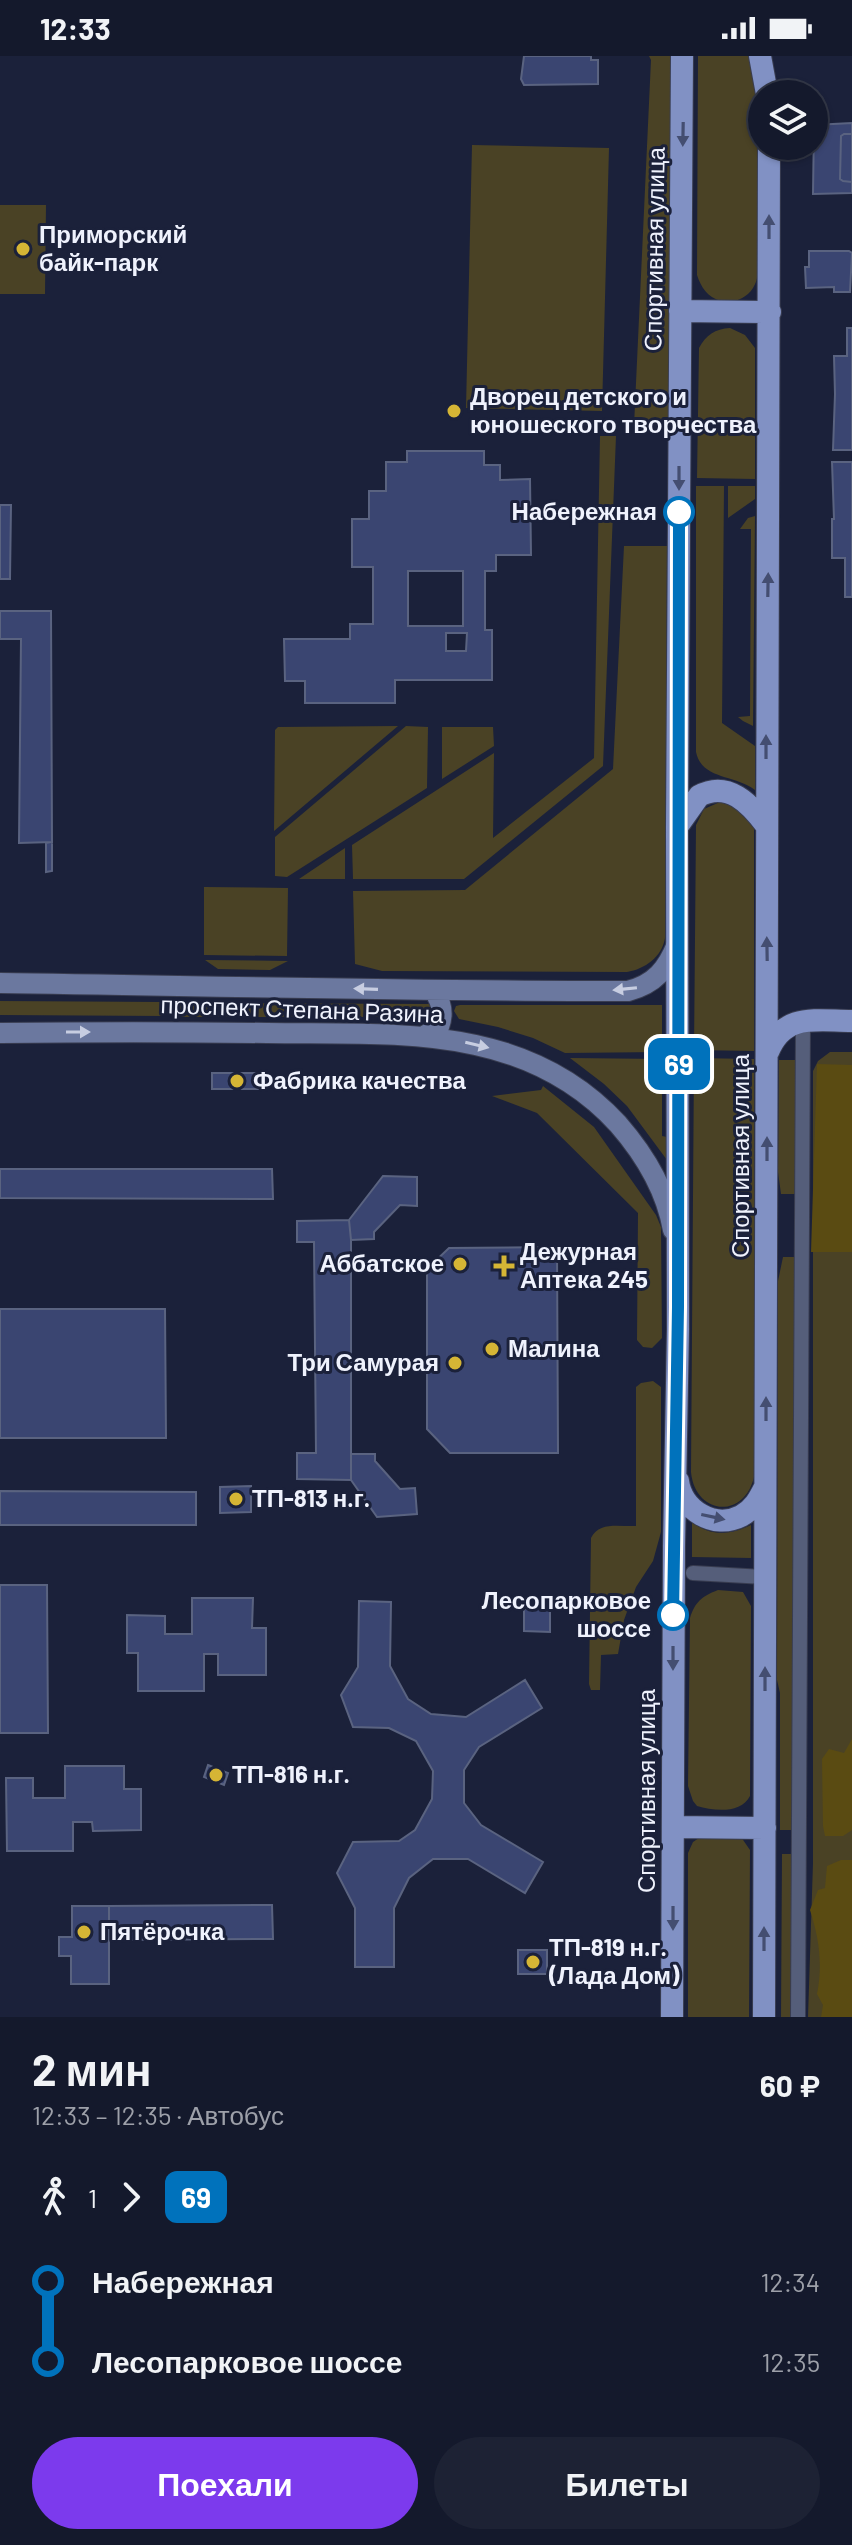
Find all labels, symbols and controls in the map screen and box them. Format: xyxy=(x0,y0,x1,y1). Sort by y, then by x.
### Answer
text: 12:33 xyxy=(40,10,111,46)
map controls xyxy=(748,80,828,160)
button: layers xyxy=(748,80,828,160)
one-way arrow xyxy=(677,122,689,147)
street label: Спортивная улица xyxy=(637,146,670,351)
one-way arrow xyxy=(763,214,775,239)
place label: Приморский байк-парк xyxy=(39,219,187,276)
marker: Приморский байк-парк xyxy=(14,240,32,258)
place label: Дворец детского и юношеского творчества xyxy=(470,381,757,438)
marker: Дворец детского и юношеского творчества xyxy=(445,402,463,420)
one-way arrow xyxy=(673,466,685,491)
place label: Набережная xyxy=(512,496,657,525)
marker: Набережная xyxy=(664,497,694,527)
one-way arrow xyxy=(762,572,774,597)
one-way arrow xyxy=(760,734,772,759)
one-way arrow xyxy=(761,936,773,961)
one-way arrow xyxy=(353,983,378,995)
one-way arrow xyxy=(613,983,638,996)
street label: проспект Степана Разина xyxy=(160,989,445,1028)
one-way arrow xyxy=(66,1026,91,1038)
line badge: 69 xyxy=(643,1038,715,1090)
one-way arrow xyxy=(465,1040,490,1052)
text: 69 xyxy=(664,1047,694,1081)
street label: Спортивная улица xyxy=(725,1053,754,1258)
place label: Фабрика качества xyxy=(253,1065,466,1094)
marker: Фабрика качества xyxy=(228,1072,246,1090)
one-way arrow xyxy=(760,1136,773,1161)
place label: Дежурная Аптека 245 xyxy=(520,1236,648,1293)
place label: Аббатское xyxy=(320,1248,444,1277)
marker: Аббатское xyxy=(451,1255,469,1273)
marker: Дежурная Аптека 245 xyxy=(495,1257,513,1275)
place label: Малина xyxy=(508,1333,600,1362)
marker: Малина xyxy=(483,1340,501,1358)
place label: Три Самурая xyxy=(288,1347,439,1376)
marker: Три Самурая xyxy=(446,1354,464,1372)
one-way arrow xyxy=(760,1396,772,1421)
place label: ТП-813 н.г. xyxy=(252,1483,370,1512)
marker: ТП-813 н.г. xyxy=(227,1490,245,1508)
one-way arrow xyxy=(701,1511,726,1524)
place label: Лесопарковое шоссе xyxy=(482,1585,651,1642)
marker: Лесопарковое шоссе xyxy=(658,1600,688,1630)
one-way arrow xyxy=(667,1646,679,1671)
one-way arrow xyxy=(759,1666,771,1691)
street label: Спортивная улица xyxy=(631,1688,660,1893)
place label: ТП-816 н.г. xyxy=(232,1759,350,1788)
marker: ТП-816 н.г. xyxy=(207,1766,225,1784)
one-way arrow xyxy=(666,1906,679,1931)
place label: Пятёрочка xyxy=(100,1916,225,1945)
marker: Пятёрочка xyxy=(75,1923,93,1941)
one-way arrow xyxy=(758,1926,770,1951)
place label: ТП-819 н.г. (Лада Дом) xyxy=(548,1932,680,1989)
marker: ТП-819 н.г. (Лада Дом) xyxy=(524,1953,542,1971)
text: 2 мин xyxy=(32,2042,152,2095)
text: 60 ₽ xyxy=(760,2067,820,2103)
text: 12:33 – 12:35 · Автобус xyxy=(32,2099,284,2130)
icon: walk xyxy=(32,2175,76,2219)
icon: forward xyxy=(109,2175,153,2219)
text: 69 xyxy=(181,2180,211,2214)
text: 1 xyxy=(88,2182,97,2213)
text: Набережная xyxy=(92,2263,274,2299)
text: 12:34 xyxy=(760,2266,820,2297)
text: Лесопарковое шоссе xyxy=(92,2343,402,2379)
text: 12:35 xyxy=(761,2346,820,2377)
button: Поехали xyxy=(32,2437,418,2529)
button: Билеты xyxy=(434,2437,820,2529)

